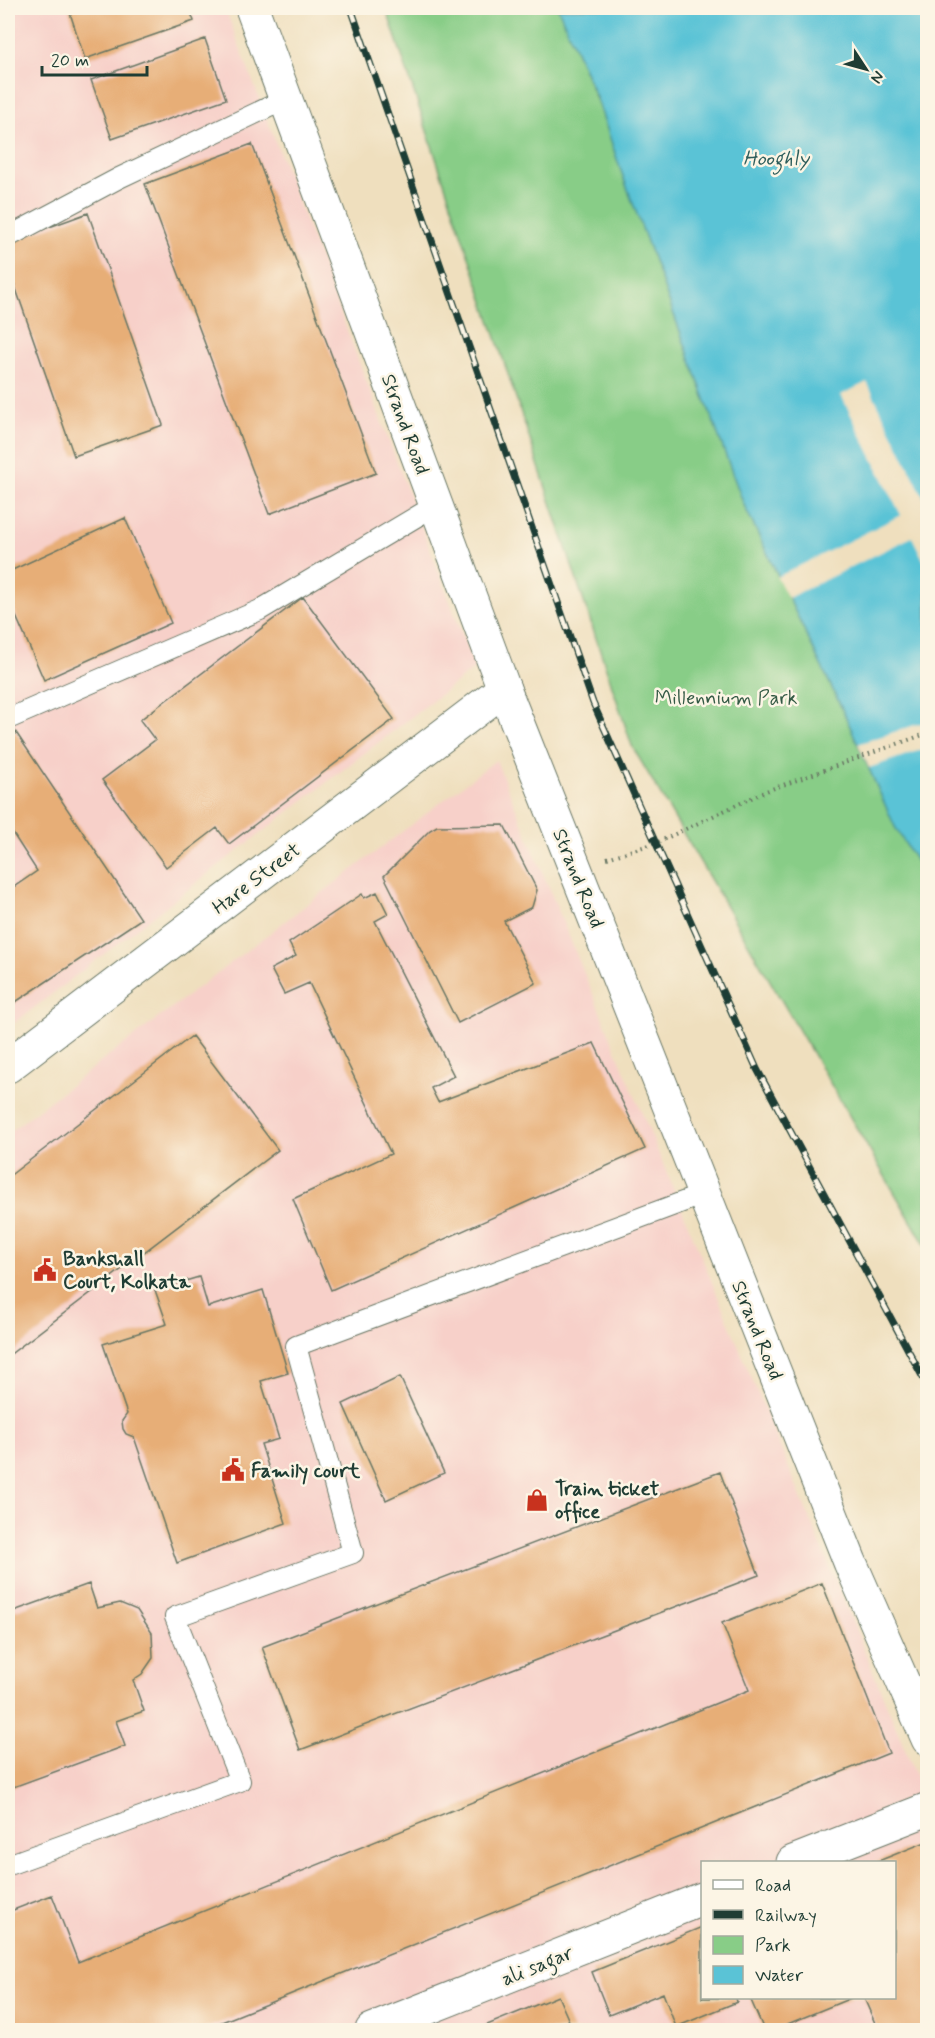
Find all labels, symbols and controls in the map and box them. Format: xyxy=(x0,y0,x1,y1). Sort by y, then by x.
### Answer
scale bar xyxy=(42,39,147,77)
north arrow xyxy=(836,39,896,99)
text: 20 m xyxy=(51,49,89,73)
text: N xyxy=(865,66,889,87)
water label: Hooghly xyxy=(743,145,810,175)
street label: Strand Road xyxy=(374,371,435,478)
park label: Millennium Park xyxy=(655,685,797,712)
street label: Strand Road xyxy=(545,825,610,932)
street label: Hare Street xyxy=(207,837,307,921)
place label: Bankshall Court, Kolkata xyxy=(63,1246,192,1296)
public building icon: Bankshall Court, Kolkata xyxy=(32,1257,58,1283)
street label: Strand Road xyxy=(724,1277,789,1384)
public building icon: Family court xyxy=(220,1457,246,1483)
place label: Family court xyxy=(251,1458,361,1485)
place label: Train ticket office xyxy=(555,1476,660,1526)
shop icon: Train ticket office xyxy=(524,1487,550,1513)
legend xyxy=(701,1861,896,1999)
text: Road xyxy=(755,1874,791,1898)
text: Railway xyxy=(755,1904,817,1928)
text: Park xyxy=(755,1934,791,1958)
street label: ali sagar xyxy=(498,1940,579,1995)
text: Water xyxy=(755,1964,804,1988)

